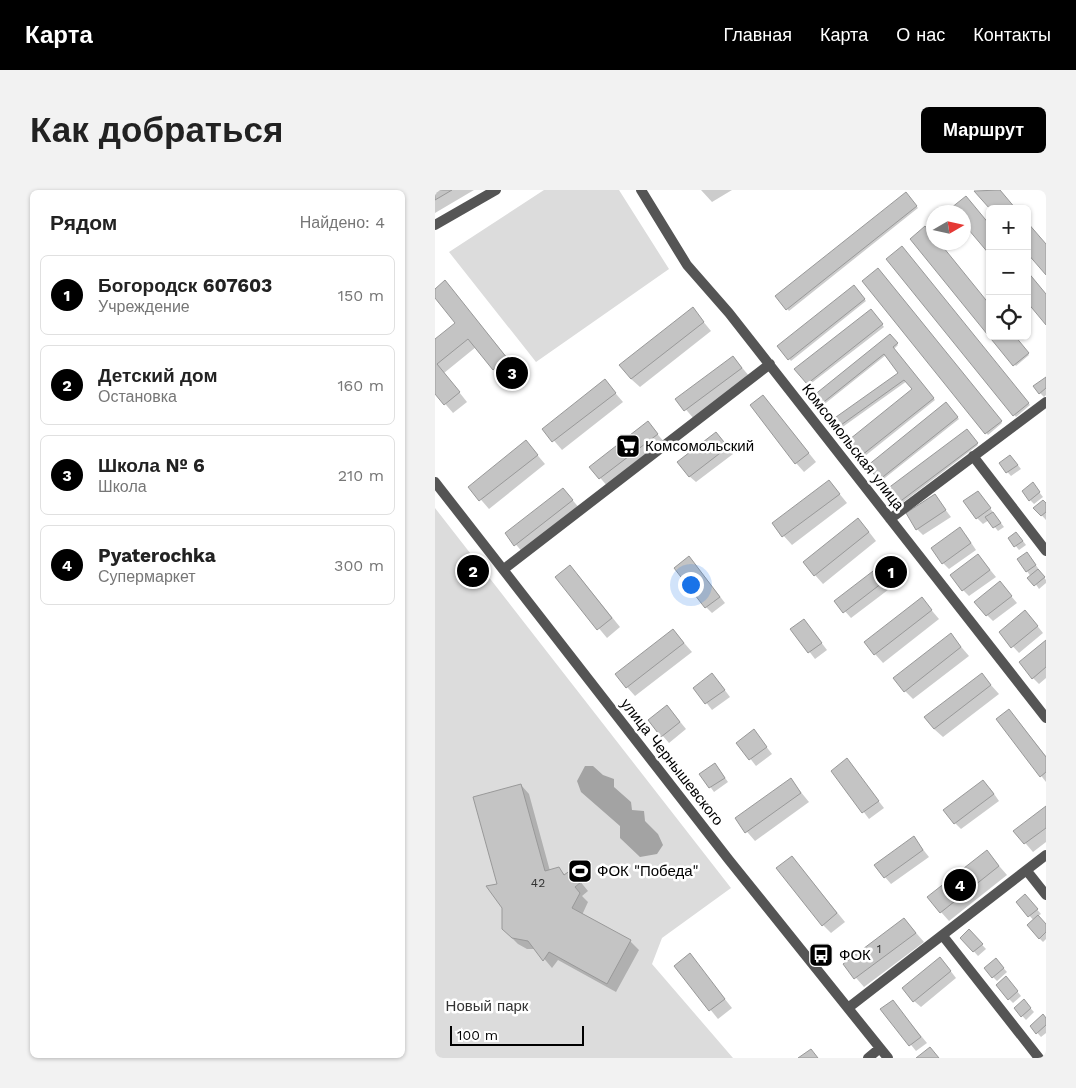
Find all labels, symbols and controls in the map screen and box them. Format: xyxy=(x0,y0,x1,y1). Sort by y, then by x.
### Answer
text: Карта xyxy=(25,21,93,49)
text: Главная xyxy=(723,24,792,45)
text: Карта xyxy=(820,24,868,45)
text: О нас xyxy=(896,24,945,45)
text: Контакты xyxy=(973,24,1051,45)
button: Маршрут xyxy=(921,107,1046,153)
text: Как добраться xyxy=(30,109,283,151)
north arrow xyxy=(926,205,971,250)
map controls xyxy=(986,205,1031,340)
button: + xyxy=(986,205,1031,250)
text: Рядом xyxy=(50,210,117,235)
text: Найдено: 4 xyxy=(300,213,385,232)
button: − xyxy=(986,250,1031,295)
text: Богородск 607603 xyxy=(98,274,272,297)
text: 1 xyxy=(64,286,70,305)
text: 150 m xyxy=(338,286,384,305)
button: locate xyxy=(986,295,1031,340)
text: Учреждение xyxy=(98,297,190,316)
pin: 3 xyxy=(496,354,528,392)
text: Детский дом xyxy=(98,364,217,387)
text: 2 xyxy=(62,376,72,395)
text: 160 m xyxy=(337,376,384,395)
street label: Комсомольская улица xyxy=(798,380,908,514)
text: Остановка xyxy=(98,387,177,406)
supermarket icon: Комсомольский xyxy=(615,433,641,459)
place label: Комсомольский xyxy=(645,437,754,455)
text: Школа № 6 xyxy=(98,454,205,477)
text: 3 xyxy=(62,466,72,485)
text: 210 m xyxy=(338,466,384,485)
text: Школа xyxy=(98,477,147,496)
text: Pyaterochka xyxy=(98,544,216,567)
pin: 2 xyxy=(457,552,489,590)
pin: 1 xyxy=(875,553,907,591)
text: 4 xyxy=(62,556,72,575)
text: 300 m xyxy=(334,556,384,575)
text: Супермаркет xyxy=(98,567,196,586)
your location xyxy=(678,572,704,598)
street label: улица Чернышевского xyxy=(617,695,727,829)
sports icon: ФОК "Победа" xyxy=(567,858,593,884)
place label: ФОК "Победа" xyxy=(597,862,699,880)
pin: 4 xyxy=(944,866,976,904)
house number: 42 xyxy=(531,876,545,890)
bus stop icon: ФОК xyxy=(808,942,834,968)
house number: 1 xyxy=(877,942,881,956)
place label: ФОК xyxy=(839,946,871,964)
park label: Новый парк xyxy=(446,997,529,1015)
scale bar xyxy=(450,1023,584,1046)
text: 100 m xyxy=(457,1027,498,1043)

